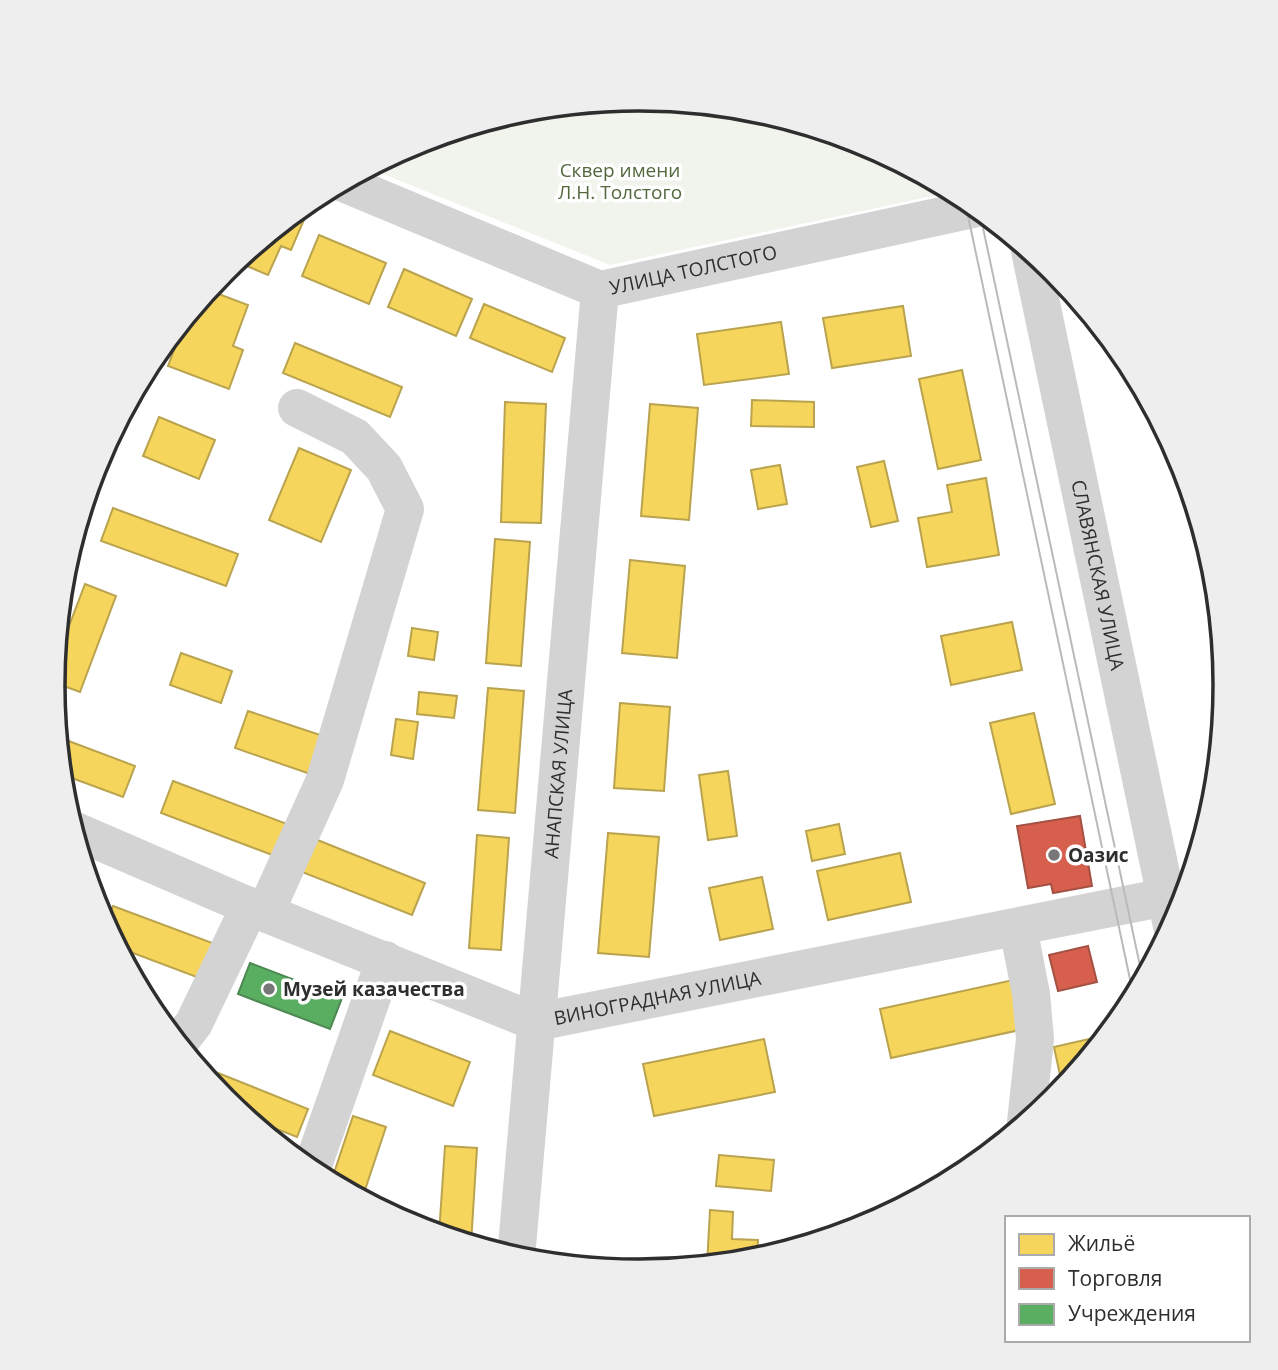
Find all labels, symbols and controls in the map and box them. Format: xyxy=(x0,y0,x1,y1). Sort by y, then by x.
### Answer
park label: Сквер имени Л.Н. Толстого xyxy=(558,157,682,205)
street label: УЛИЦА ТОЛСТОГО xyxy=(607,239,780,301)
street label: СЛАВЯНСКАЯ УЛИЦА xyxy=(1065,477,1131,672)
street label: АНАПСКАЯ УЛИЦА xyxy=(538,688,578,860)
place label: Оазис xyxy=(1068,842,1129,868)
marker: Оазис xyxy=(1046,847,1062,863)
street label: ВИНОГРАДНАЯ УЛИЦА xyxy=(552,965,763,1031)
place label: Музей казачества xyxy=(283,976,465,1002)
marker: Музей казачества xyxy=(261,981,277,997)
legend xyxy=(1005,1216,1250,1342)
text: Жильё xyxy=(1068,1229,1135,1257)
text: Торговля xyxy=(1068,1264,1162,1292)
text: Учреждения xyxy=(1068,1299,1196,1327)

